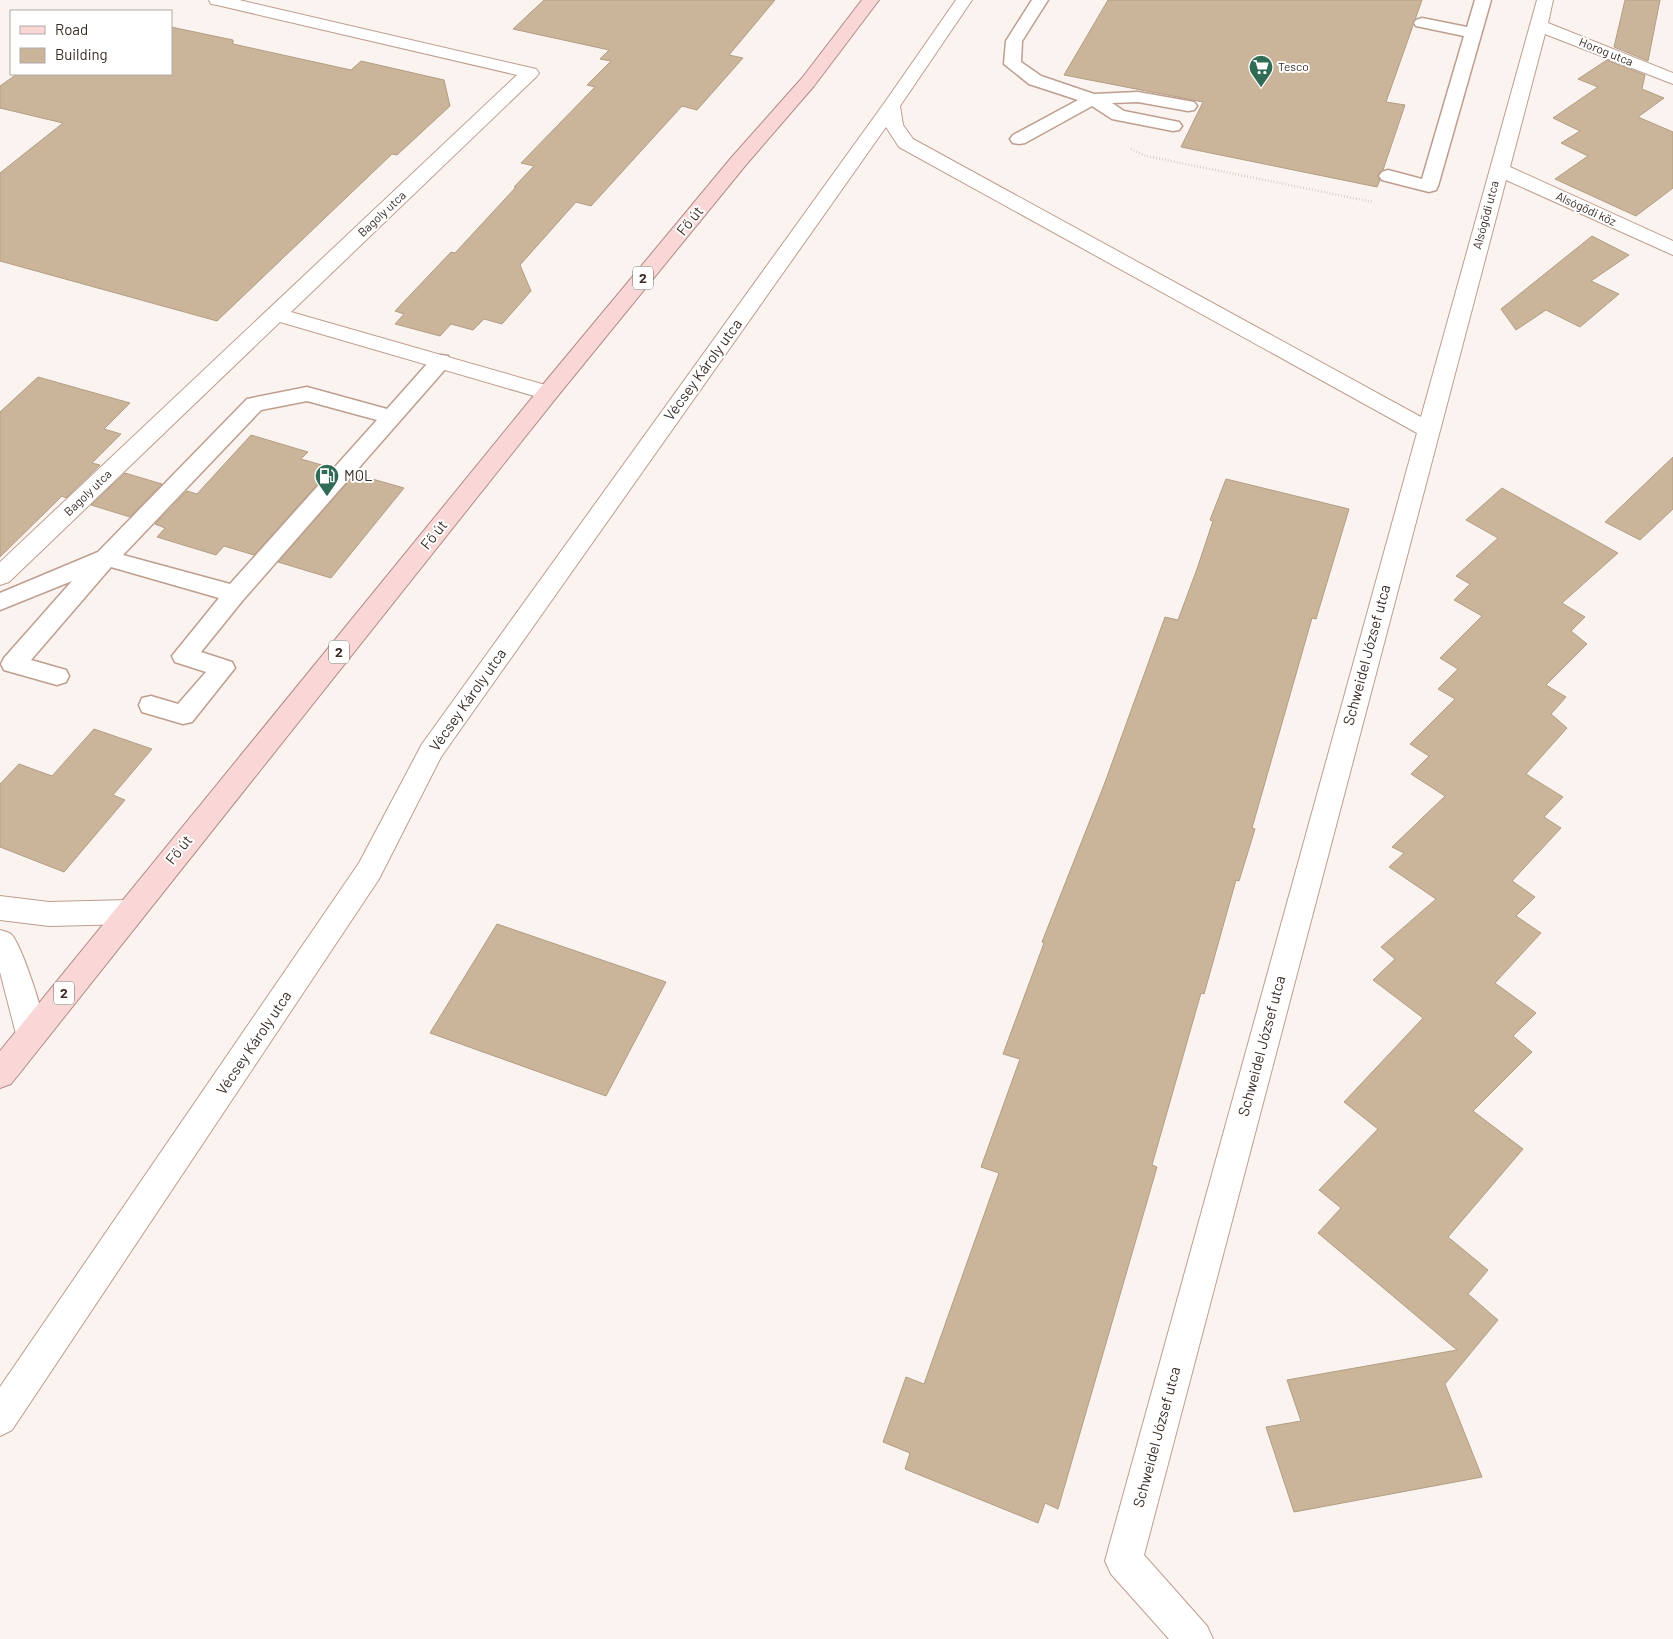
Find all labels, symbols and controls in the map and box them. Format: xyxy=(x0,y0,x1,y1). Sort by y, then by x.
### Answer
legend xyxy=(10,10,172,75)
text: Road xyxy=(55,20,88,38)
street label: Horog utca xyxy=(1577,34,1635,68)
text: Building xyxy=(55,45,108,63)
supermarket icon: Tesco xyxy=(1248,54,1274,88)
place label: Tesco xyxy=(1278,59,1309,73)
street label: Alsógödi utca xyxy=(1469,179,1501,250)
street label: Bagoly utca xyxy=(355,188,408,239)
street label: Alsógödi köz xyxy=(1554,188,1619,228)
street label: Fő út xyxy=(672,202,706,239)
road number: 2 xyxy=(633,266,653,290)
street label: Vécsey Károly utca xyxy=(659,315,745,424)
fuel station icon: MOL xyxy=(314,463,340,497)
street label: Bagoly utca xyxy=(61,466,114,518)
place label: MOL xyxy=(344,466,373,484)
street label: Fő út xyxy=(416,516,450,553)
street label: Schweidel József utca xyxy=(1339,582,1394,727)
road number: 2 xyxy=(329,640,349,664)
street label: Vécsey Károly utca xyxy=(425,645,509,754)
street label: Fő út xyxy=(161,831,195,868)
street label: Schweidel József utca xyxy=(1234,973,1289,1118)
road number: 2 xyxy=(54,981,74,1004)
street label: Vécsey Károly utca xyxy=(212,987,295,1098)
street label: Schweidel József utca xyxy=(1129,1364,1184,1509)

